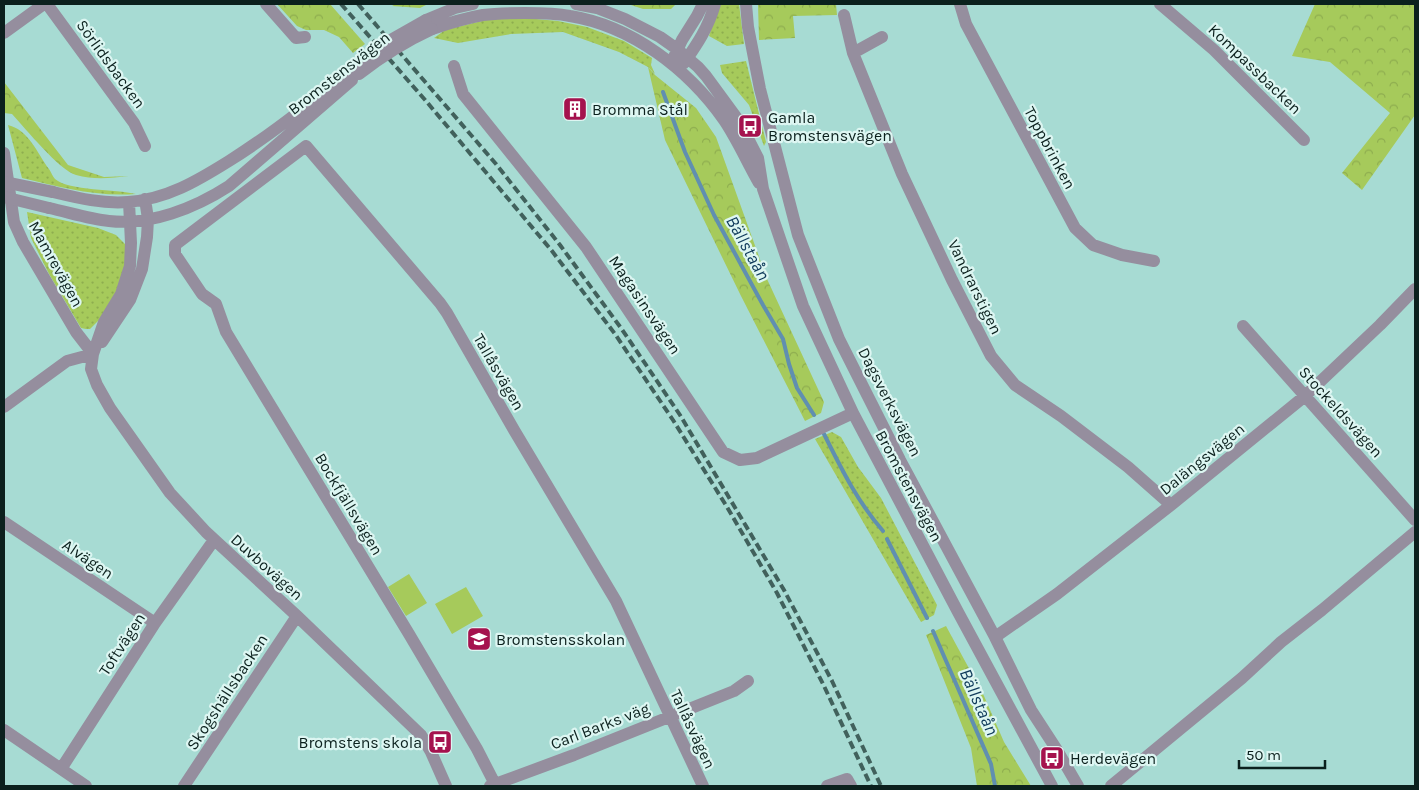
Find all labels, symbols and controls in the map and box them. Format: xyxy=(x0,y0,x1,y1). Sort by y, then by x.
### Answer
street label: Sörlidsbacken xyxy=(73,16,149,112)
street label: Kompassbacken xyxy=(1205,20,1305,118)
street label: Bromstensvägen xyxy=(284,27,394,119)
building icon: Bromma Stål xyxy=(562,96,588,122)
place label: Bromma Stål xyxy=(592,100,688,119)
street label: Toppbrinken xyxy=(1020,103,1080,193)
place label: Gamla Bromstensvägen xyxy=(768,108,892,145)
bus stop icon: Gamla Bromstensvägen xyxy=(737,113,763,139)
water label: Bällstaån xyxy=(721,212,775,284)
street label: Mamrevägen xyxy=(25,218,87,310)
street label: Vandrarstigen xyxy=(944,237,1006,337)
street label: Magasinsvägen xyxy=(605,252,685,358)
street label: Tallåsvägen xyxy=(469,330,529,414)
street label: Dagsverksvägen xyxy=(854,344,926,460)
street label: Stockeldsvägen xyxy=(1295,363,1387,461)
street label: Dalängsvägen xyxy=(1156,419,1248,499)
street label: Bromstensvägen xyxy=(872,427,946,545)
street label: Bockfjällsvägen xyxy=(311,449,387,559)
street label: Duvbovägen xyxy=(227,530,307,604)
street label: Alvägen xyxy=(59,535,117,583)
street label: Toftvägen xyxy=(95,609,149,679)
school or university icon: Bromstensskolan xyxy=(466,626,492,652)
place label: Bromstensskolan xyxy=(496,630,625,649)
street label: Skogshällsbacken xyxy=(183,631,271,753)
water label: Bällstaån xyxy=(955,665,1003,739)
street label: Tallåsvägen xyxy=(666,686,720,772)
street label: Carl Barks väg xyxy=(548,698,652,754)
bus stop icon: Bromstens skola xyxy=(427,729,453,755)
place label: Bromstens skola xyxy=(299,733,422,752)
scale bar xyxy=(1239,738,1325,770)
bus stop icon: Herdevägen xyxy=(1039,745,1065,771)
text: 50 m xyxy=(1246,746,1281,764)
place label: Herdevägen xyxy=(1070,749,1156,768)

